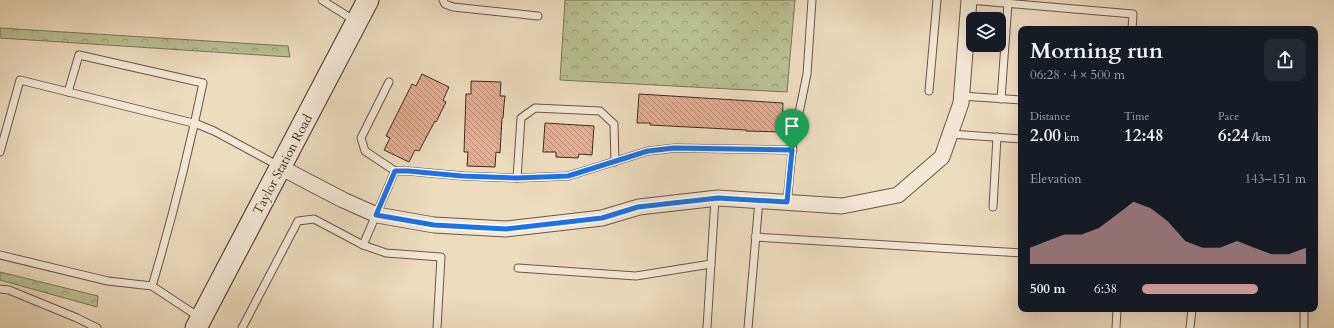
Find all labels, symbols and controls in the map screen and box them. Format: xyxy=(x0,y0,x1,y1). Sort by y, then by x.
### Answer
map controls xyxy=(966,12,1006,52)
button: layers xyxy=(966,12,1006,52)
text: Morning run xyxy=(1030,36,1163,66)
button: share xyxy=(1264,39,1306,81)
text: 06:28 · 4 × 500 m xyxy=(1030,66,1125,84)
pin xyxy=(775,109,809,150)
text: Distance xyxy=(1030,109,1070,124)
text: Time xyxy=(1124,109,1149,124)
text: Pace xyxy=(1218,109,1239,124)
street label: Taylor Station Road xyxy=(249,111,317,218)
icon: arrive xyxy=(781,115,803,137)
text: 2.00 xyxy=(1030,124,1061,147)
text: 12:48 xyxy=(1124,124,1164,147)
text: 6:24 xyxy=(1218,124,1249,147)
text: km xyxy=(1061,130,1079,145)
text: /km xyxy=(1249,130,1271,145)
text: Elevation xyxy=(1030,170,1082,188)
text: 143–151 m xyxy=(1244,170,1306,188)
text: 500 m xyxy=(1030,280,1065,298)
text: 6:38 xyxy=(1094,280,1117,298)

